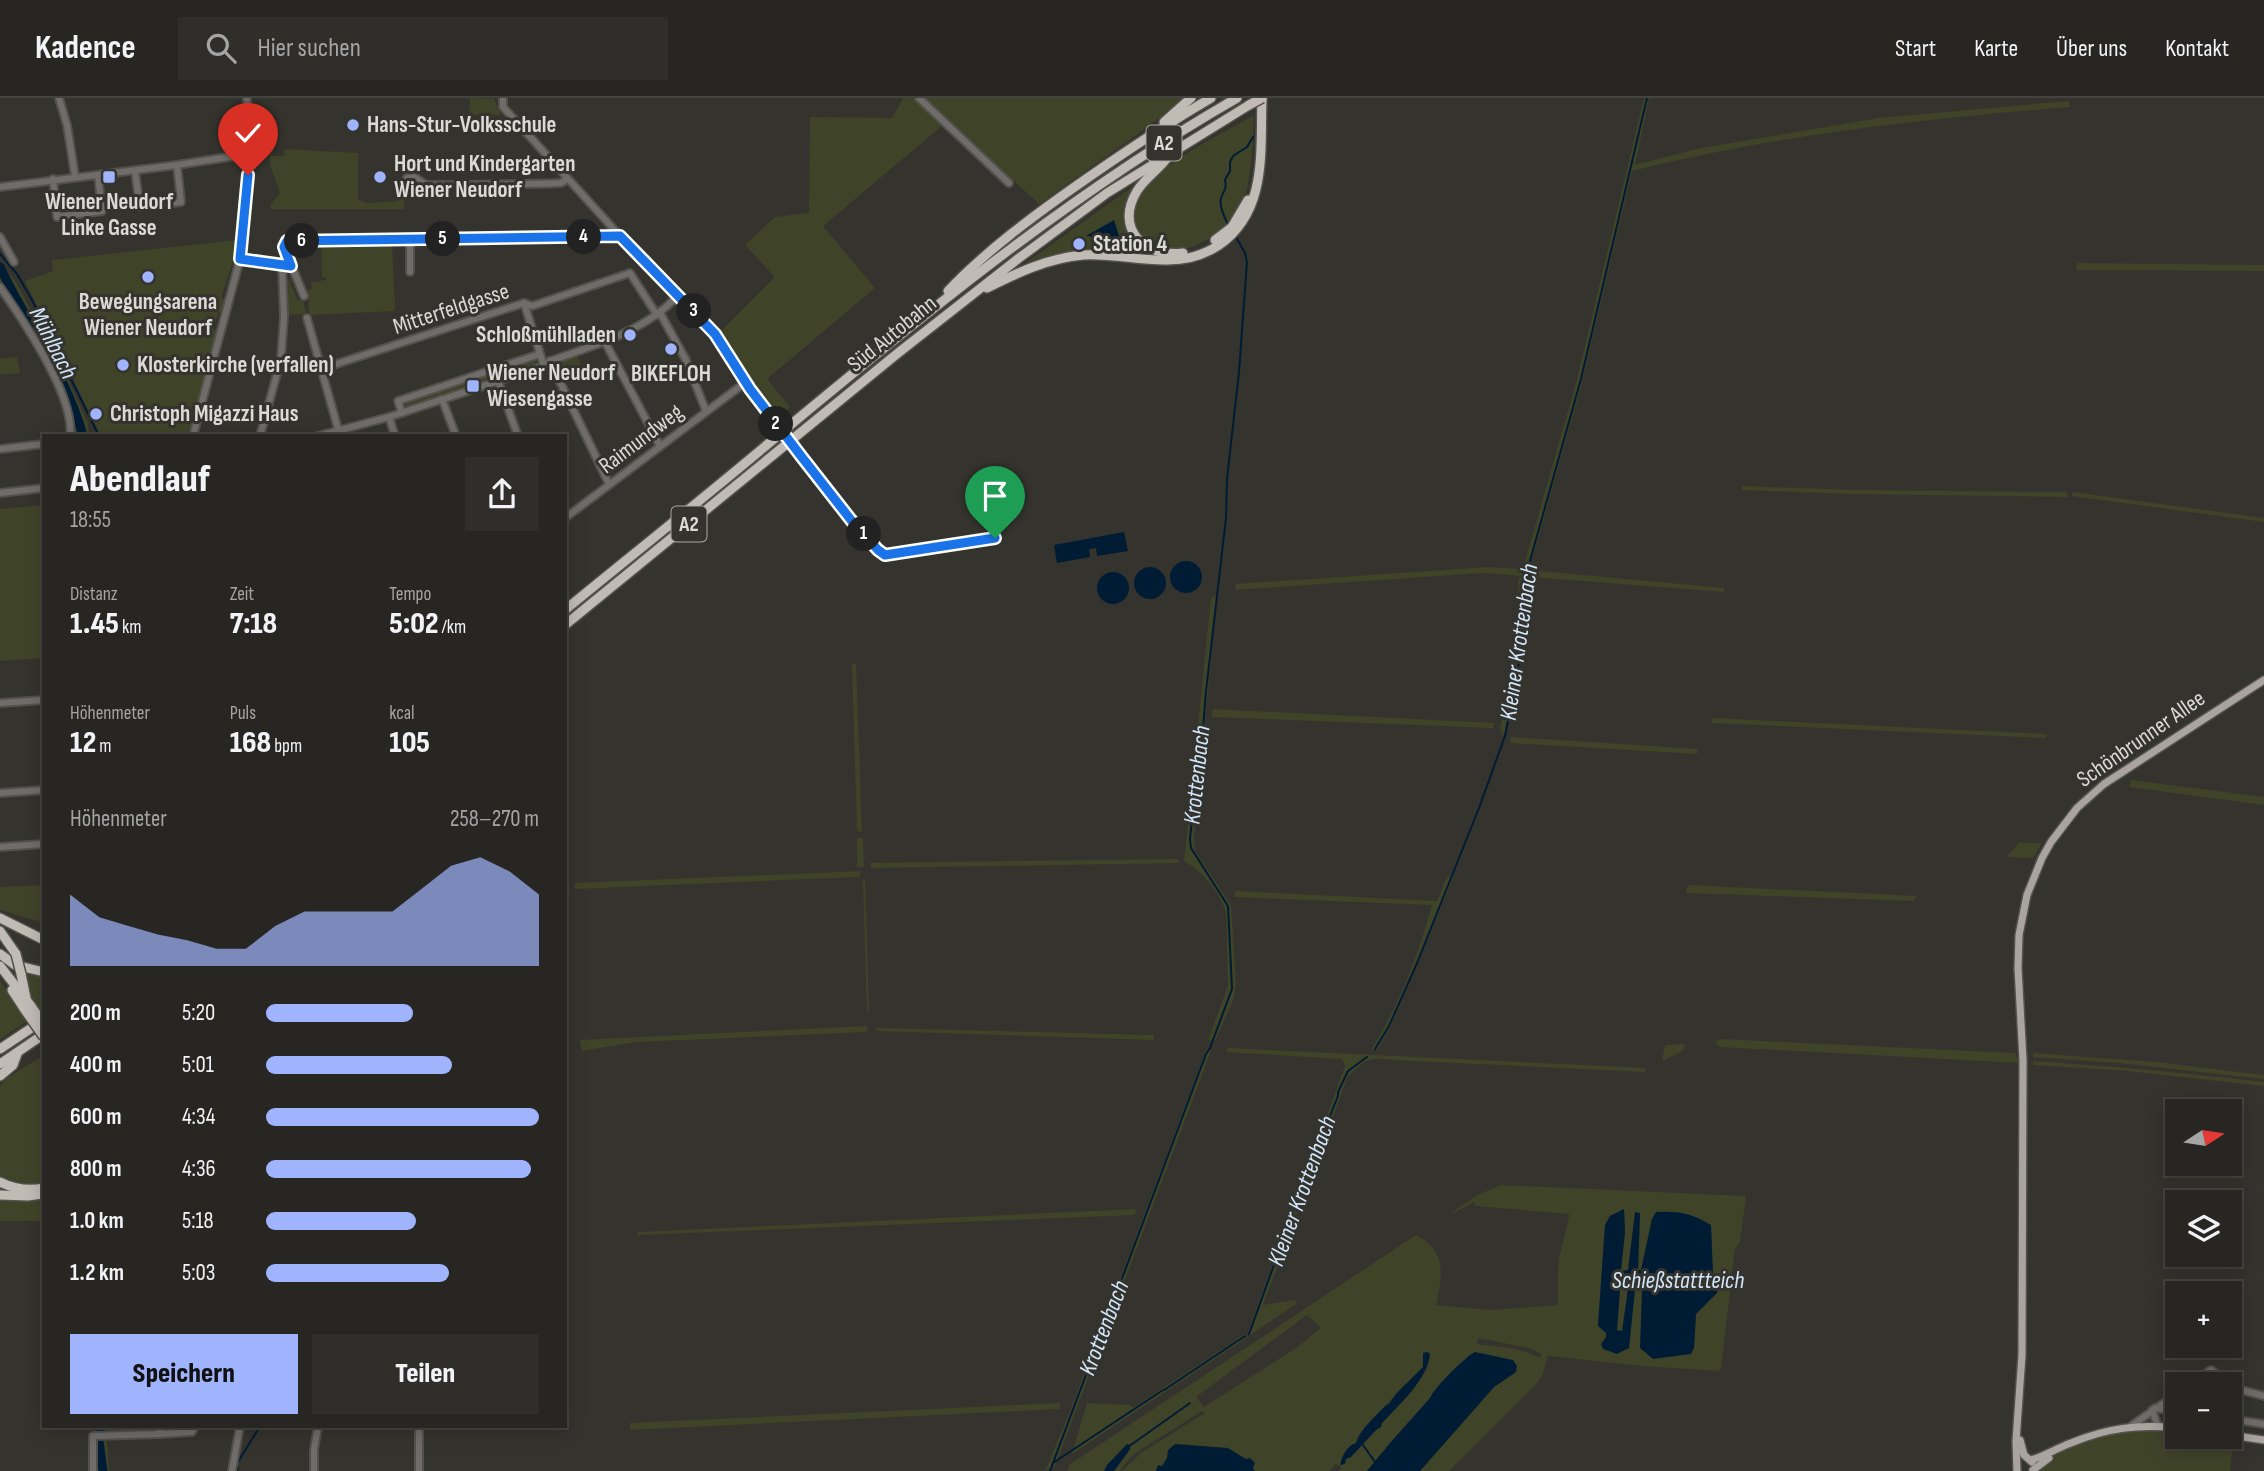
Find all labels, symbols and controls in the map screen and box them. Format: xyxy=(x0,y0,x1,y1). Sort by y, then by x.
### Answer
search box xyxy=(178,17,668,80)
text: Kadence xyxy=(35,28,136,68)
icon: search xyxy=(202,29,240,67)
text: Hier suchen xyxy=(258,33,361,64)
text: Start xyxy=(1895,34,1936,63)
text: Karte xyxy=(1974,34,2018,63)
text: Über uns xyxy=(2056,34,2127,63)
text: Kontakt xyxy=(2165,34,2229,63)
pin xyxy=(218,103,278,175)
place label: Hans-Stur-Volksschule xyxy=(367,111,556,139)
icon: check xyxy=(229,114,267,152)
marker: Hans-Stur-Volksschule xyxy=(345,117,361,133)
road number: A2 xyxy=(1146,126,1182,160)
place label: Hort und Kindergarten Wiener Neudorf xyxy=(394,150,575,204)
marker: Wiener Neudorf Linke Gasse xyxy=(101,169,117,185)
marker: Hort und Kindergarten Wiener Neudorf xyxy=(372,169,388,185)
place label: Wiener Neudorf Linke Gasse xyxy=(45,188,174,242)
pin: 4 xyxy=(566,220,602,254)
pin: 5 xyxy=(426,222,460,256)
pin: 6 xyxy=(284,223,320,258)
text: 4 xyxy=(579,225,588,248)
text: 5 xyxy=(438,227,447,250)
text: 6 xyxy=(297,229,306,252)
place label: Station 4 xyxy=(1093,230,1167,258)
marker: Station 4 xyxy=(1071,236,1087,252)
marker: Bewegungsarena Wiener Neudorf xyxy=(140,269,156,285)
street label: Mitterfeldgasse xyxy=(389,277,513,341)
place label: Bewegungsarena Wiener Neudorf xyxy=(79,288,217,342)
street label: Süd Autobahn xyxy=(842,290,942,378)
pin: 3 xyxy=(676,294,712,328)
text: 3 xyxy=(689,299,698,322)
water label: Mühlbach xyxy=(23,302,83,384)
place label: Schloßmühlladen xyxy=(476,321,616,349)
marker: Schloßmühlladen xyxy=(622,327,638,343)
marker: BIKEFLOH xyxy=(663,341,679,357)
place label: Klosterkirche (verfallen) xyxy=(137,351,334,379)
marker: Klosterkirche (verfallen) xyxy=(115,357,131,373)
place label: Wiener Neudorf Wiesengasse xyxy=(487,359,616,413)
place label: BIKEFLOH xyxy=(631,360,711,388)
marker: Wiener Neudorf Wiesengasse xyxy=(465,378,481,394)
street label: Raimundweg xyxy=(593,398,689,480)
place label: Christoph Migazzi Haus xyxy=(110,400,299,428)
marker: Christoph Migazzi Haus xyxy=(88,406,104,422)
pin: 2 xyxy=(758,406,794,442)
text: 2 xyxy=(771,412,780,435)
text: Abendlauf xyxy=(70,457,210,502)
button: share xyxy=(465,457,539,531)
pin xyxy=(965,466,1025,538)
icon: arrive xyxy=(976,477,1014,515)
text: 18:55 xyxy=(70,506,111,534)
road number: A2 xyxy=(672,506,706,542)
pin: 1 xyxy=(846,516,882,551)
text: 1 xyxy=(860,522,867,545)
water label: Kleiner Krottenbach xyxy=(1494,562,1544,722)
text: Distanz xyxy=(70,583,118,606)
text: Zeit xyxy=(230,583,254,606)
text: Tempo xyxy=(389,583,431,606)
text: 1.45 xyxy=(70,606,119,642)
text: 7:18 xyxy=(230,606,277,642)
text: 5:02 xyxy=(389,606,438,642)
text: km xyxy=(119,616,141,639)
text: /km xyxy=(438,616,466,639)
street label: Schönbrunner Allee xyxy=(2071,684,2211,794)
text: Höhenmeter xyxy=(70,702,150,725)
text: Puls xyxy=(230,702,256,725)
text: kcal xyxy=(389,702,414,725)
water label: Krottenbach xyxy=(1177,724,1217,826)
text: 12 xyxy=(70,725,96,761)
text: 168 xyxy=(230,725,271,761)
text: 105 xyxy=(389,725,430,761)
text: m xyxy=(96,735,111,758)
text: bpm xyxy=(271,735,302,758)
text: Höhenmeter xyxy=(70,805,167,833)
text: 258–270 m xyxy=(450,805,539,833)
text: 200 m xyxy=(70,999,121,1027)
text: 5:20 xyxy=(182,999,215,1027)
text: 400 m xyxy=(70,1051,121,1079)
text: 5:01 xyxy=(182,1051,214,1079)
north arrow xyxy=(2165,1099,2242,1176)
map controls xyxy=(2165,1099,2242,1449)
text: 600 m xyxy=(70,1103,122,1131)
text: 4:34 xyxy=(182,1103,215,1131)
water label: Kleiner Krottenbach xyxy=(1261,1112,1343,1270)
text: 800 m xyxy=(70,1155,122,1183)
text: 4:36 xyxy=(182,1155,216,1183)
button: layers xyxy=(2165,1190,2242,1267)
text: 1.0 km xyxy=(70,1207,124,1235)
text: 5:18 xyxy=(182,1207,214,1235)
text: 1.2 km xyxy=(70,1259,124,1287)
text: 5:03 xyxy=(182,1259,215,1287)
water label: Schießstattteich xyxy=(1612,1266,1744,1295)
water label: Krottenbach xyxy=(1073,1277,1135,1379)
button: + xyxy=(2165,1281,2242,1358)
button: Speichern xyxy=(70,1334,298,1414)
button: Teilen xyxy=(312,1334,539,1414)
button: − xyxy=(2165,1372,2242,1449)

